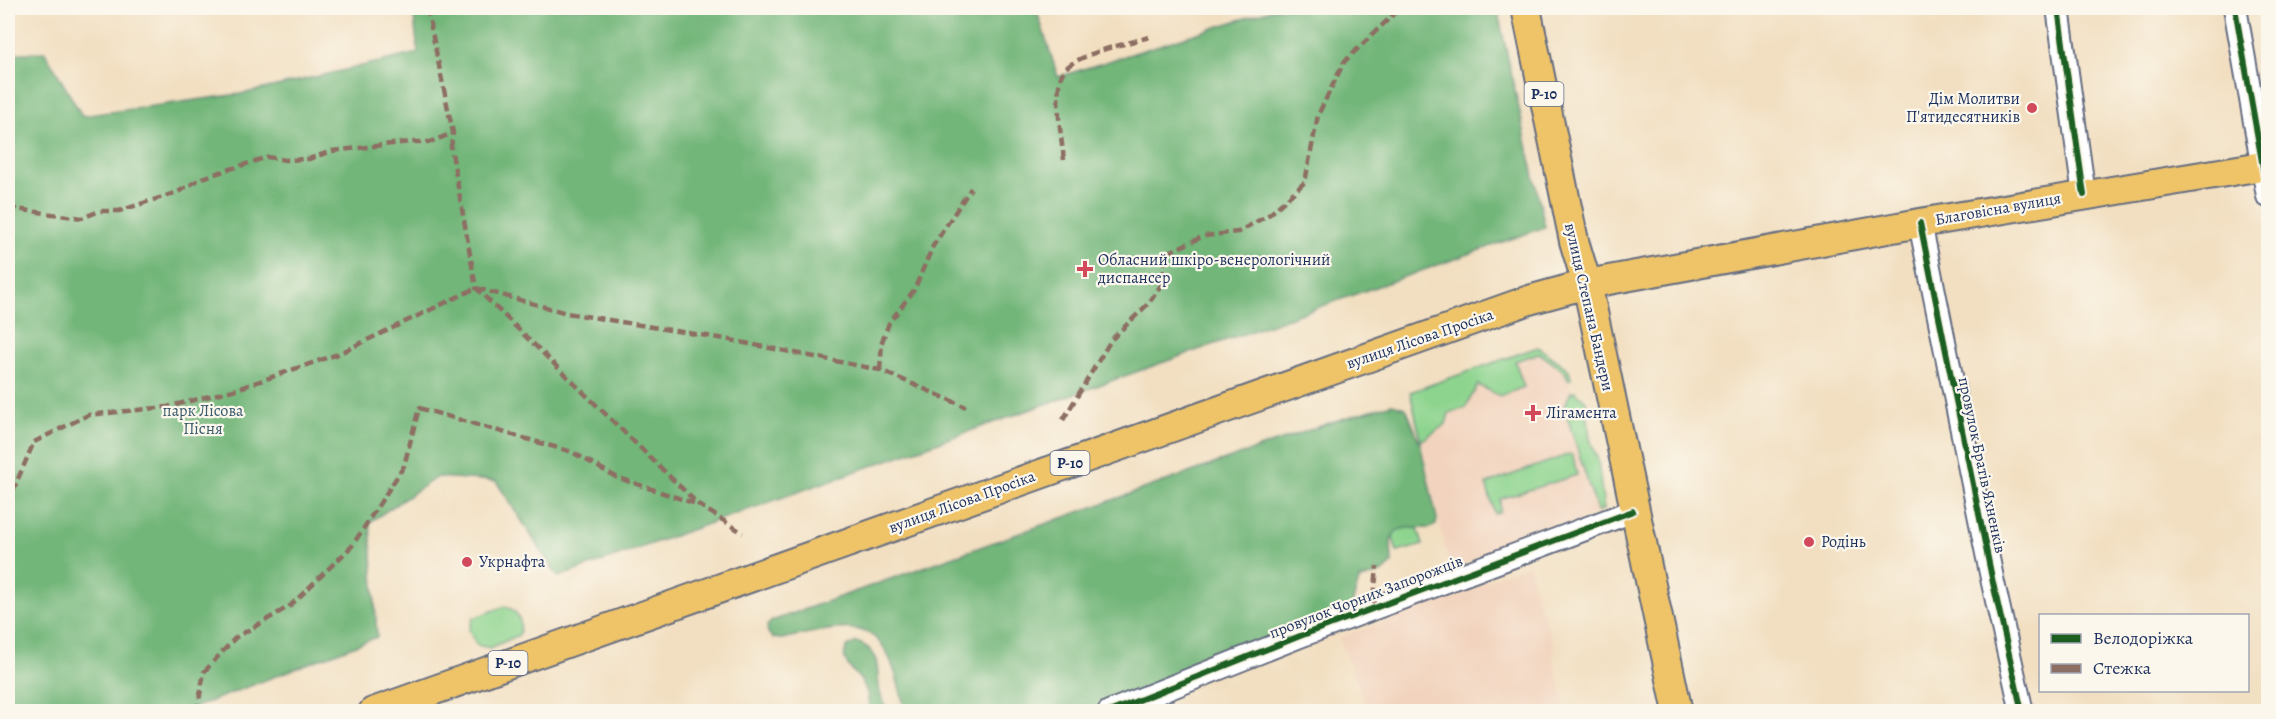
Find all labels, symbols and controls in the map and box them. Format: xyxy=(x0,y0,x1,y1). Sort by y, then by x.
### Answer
road number: Р-10 xyxy=(1524,82,1564,106)
place label: Дім Молитви П'ятидесятників xyxy=(1906,88,2020,128)
marker: Дім Молитви П'ятидесятників xyxy=(2025,101,2039,115)
street label: Благовісна вулиця xyxy=(1933,187,2063,231)
street label: вулиця Степана Бандери xyxy=(1559,221,1619,393)
place label: Обласний шкіро-венерологічний диспансер xyxy=(1097,249,1330,289)
marker: Обласний шкіро-венерологічний диспансер xyxy=(1076,260,1094,278)
street label: вулиця Лісова Просіка xyxy=(1343,303,1497,375)
street label: провулок Братів Яхненків xyxy=(1953,375,2011,555)
park label: парк Лісова Пісня xyxy=(163,400,244,440)
place label: Лігамента xyxy=(1546,402,1617,424)
marker: Лігамента xyxy=(1524,404,1542,422)
road number: Р-10 xyxy=(1050,451,1090,475)
street label: вулиця Лісова Просіка xyxy=(886,465,1039,539)
place label: Родінь xyxy=(1821,531,1866,553)
marker: Родінь xyxy=(1802,535,1816,549)
street label: провулок Чорних Запорожців xyxy=(1266,550,1466,644)
place label: Укрнафта xyxy=(479,551,546,573)
marker: Укрнафта xyxy=(460,555,474,569)
legend xyxy=(2039,614,2249,692)
text: Велодоріжка xyxy=(2093,626,2194,650)
road number: Р-10 xyxy=(488,651,528,675)
text: Стежка xyxy=(2093,656,2152,680)

